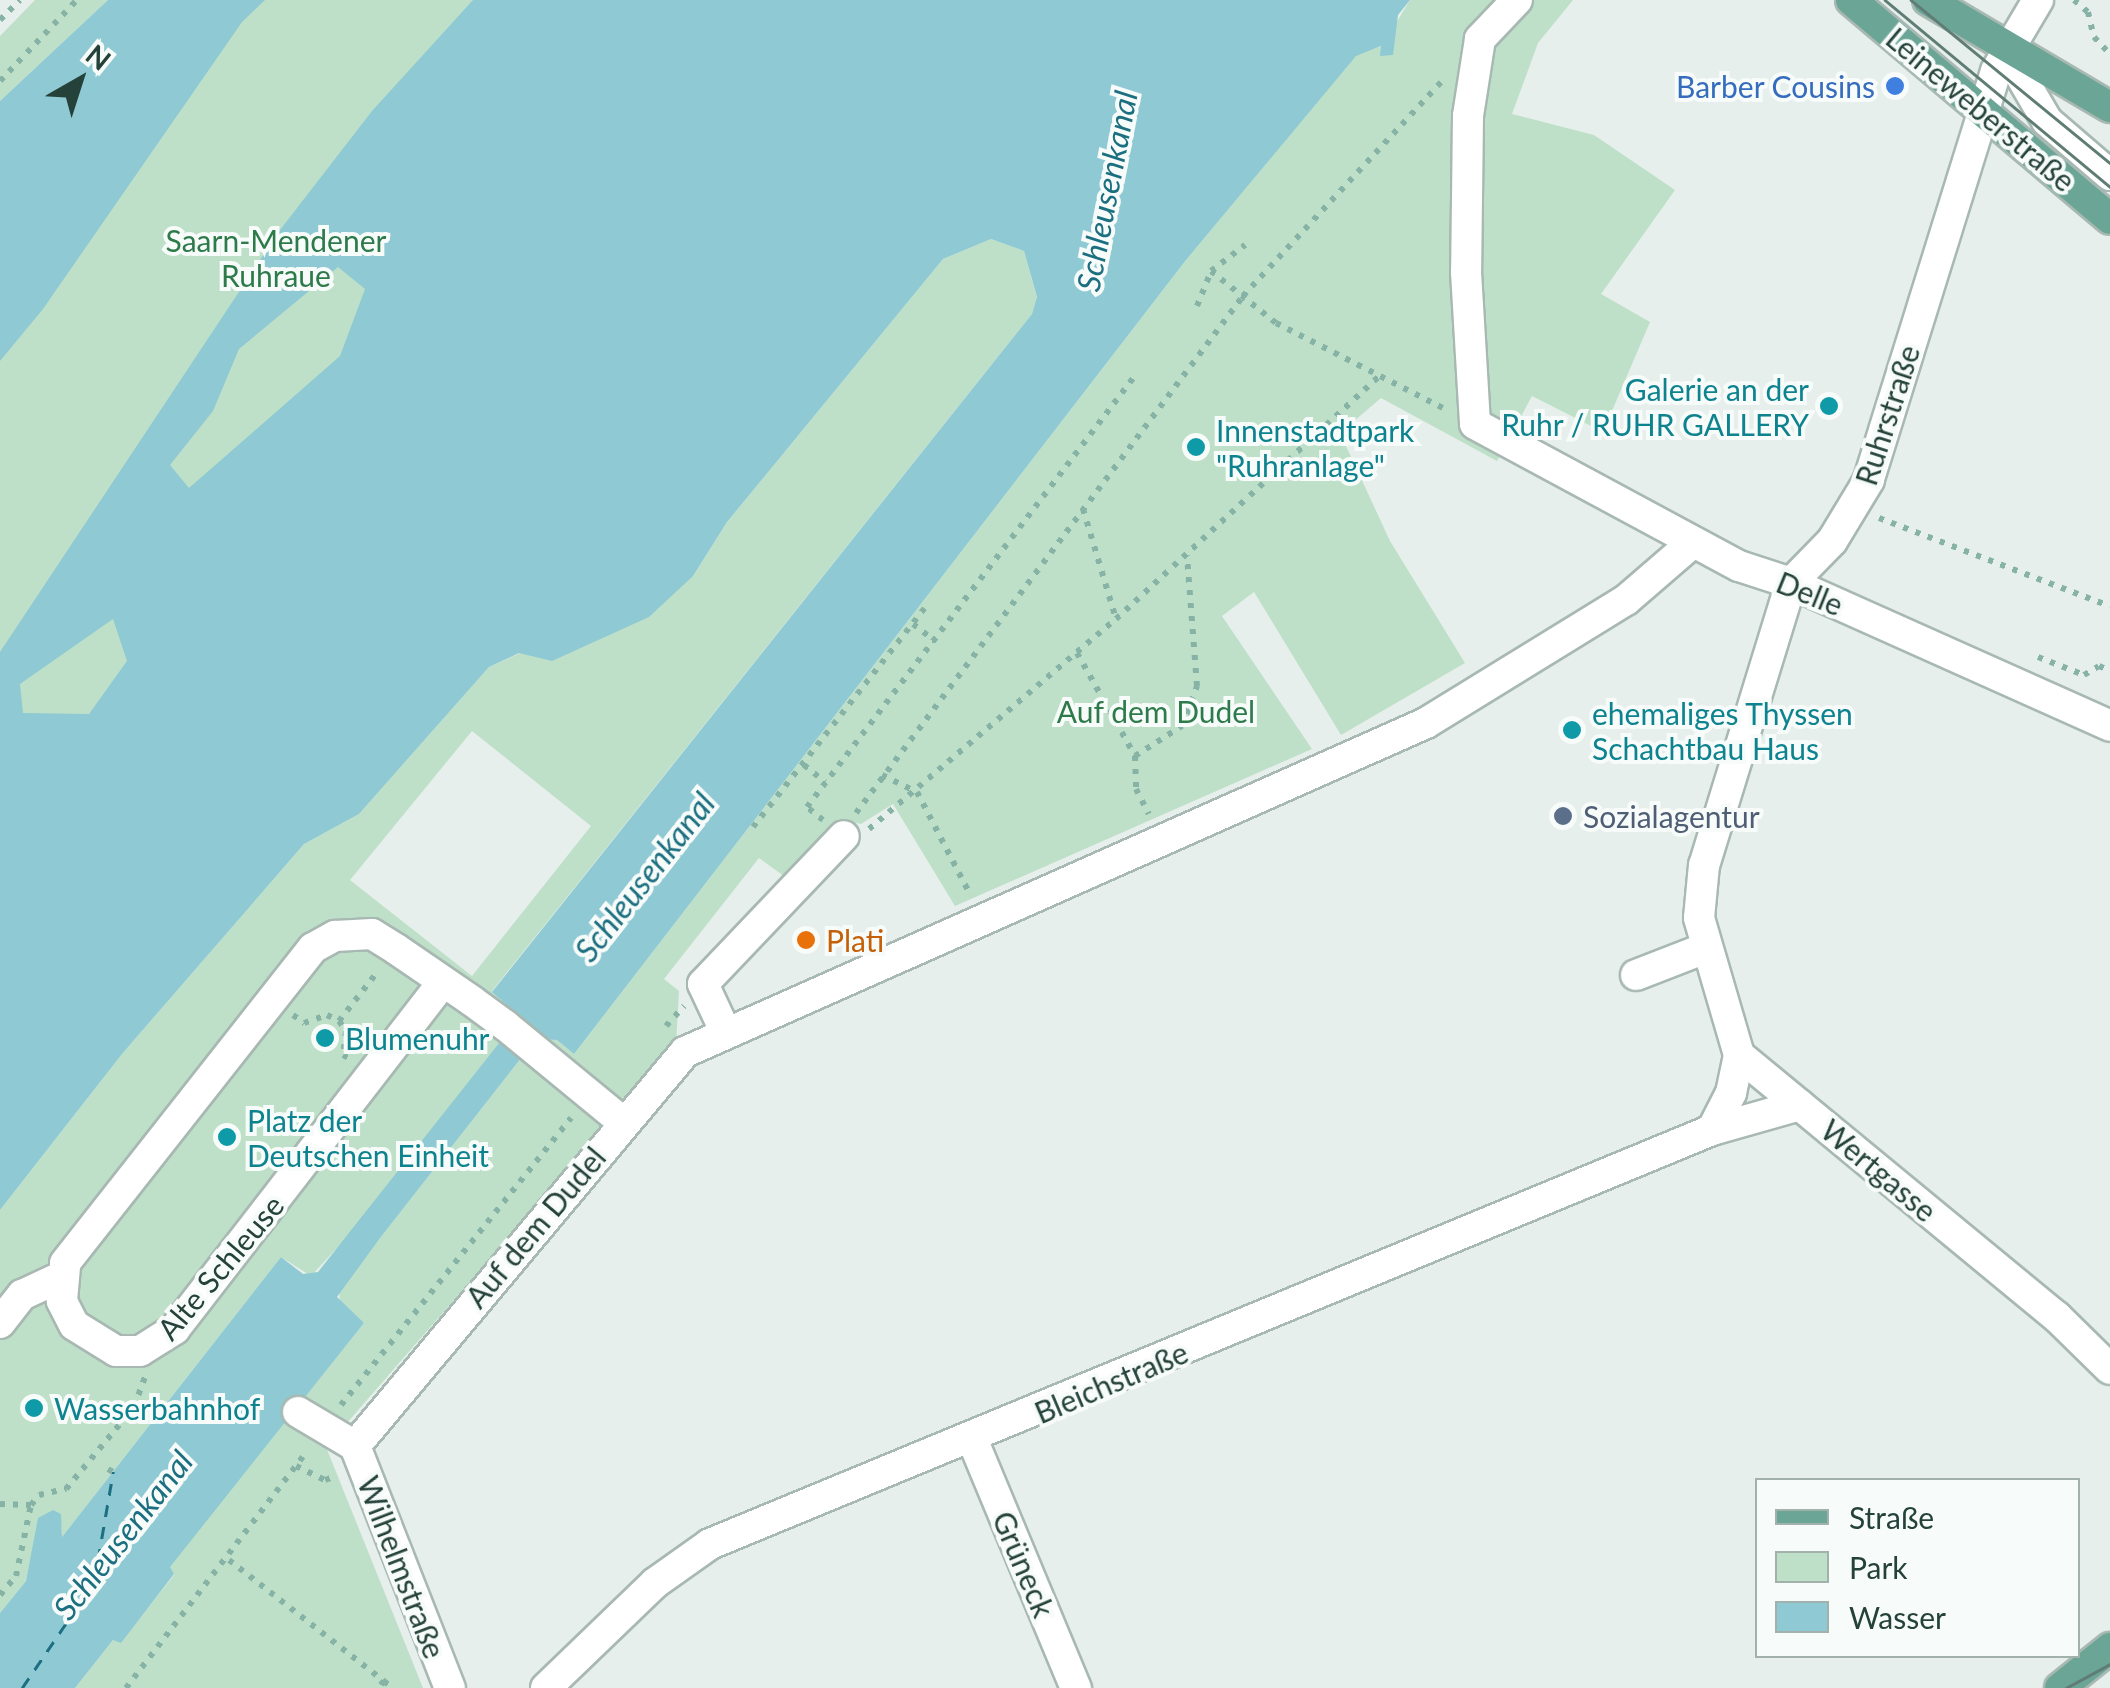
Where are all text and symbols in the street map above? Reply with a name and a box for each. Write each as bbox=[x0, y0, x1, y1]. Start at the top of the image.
street label: Leineweberstraße bbox=[1879, 20, 2083, 198]
north arrow bbox=[30, 30, 130, 130]
text: N bbox=[80, 37, 118, 77]
place label: Barber Cousins bbox=[1675, 68, 1875, 104]
marker: Barber Cousins bbox=[1884, 75, 1906, 97]
water label: Schleusenkanal bbox=[1069, 87, 1145, 295]
park label: Saarn-Mendener Ruhraue bbox=[166, 222, 386, 292]
street label: Ruhrstraße bbox=[1847, 340, 1927, 490]
place label: Galerie an der Ruhr / RUHR GALLERY bbox=[1501, 371, 1809, 442]
marker: Galerie an der Ruhr / RUHR GALLERY bbox=[1818, 395, 1840, 417]
place label: Innenstadtpark "Ruhranlage" bbox=[1216, 412, 1414, 482]
marker: Innenstadtpark "Ruhranlage" bbox=[1185, 436, 1207, 458]
street label: Delle bbox=[1772, 563, 1848, 623]
park label: Auf dem Dudel bbox=[1057, 693, 1255, 729]
place label: ehemaliges Thyssen Schachtbau Haus bbox=[1592, 695, 1854, 766]
marker: ehemaliges Thyssen Schachtbau Haus bbox=[1561, 719, 1583, 741]
water label: Schleusenkanal bbox=[567, 785, 723, 969]
place label: Sozialagentur bbox=[1583, 798, 1760, 834]
marker: Sozialagentur bbox=[1552, 805, 1574, 827]
place label: Plati bbox=[826, 922, 884, 958]
marker: Plati bbox=[795, 929, 817, 951]
place label: Blumenuhr bbox=[345, 1020, 490, 1056]
marker: Blumenuhr bbox=[314, 1027, 336, 1049]
place label: Platz der Deutschen Einheit bbox=[247, 1102, 489, 1172]
street label: Wertgasse bbox=[1814, 1111, 1944, 1229]
marker: Platz der Deutschen Einheit bbox=[216, 1126, 238, 1148]
street label: Auf dem Dudel bbox=[457, 1139, 613, 1315]
street label: Alte Schleuse bbox=[149, 1188, 291, 1346]
street label: Bleichstraße bbox=[1029, 1334, 1193, 1430]
place label: Wasserbahnhof bbox=[54, 1390, 260, 1426]
marker: Wasserbahnhof bbox=[23, 1397, 45, 1419]
water label: Schleusenkanal bbox=[45, 1443, 201, 1627]
street label: Wilhelmstraße bbox=[351, 1471, 453, 1663]
legend bbox=[1755, 1478, 2080, 1658]
text: Straße bbox=[1849, 1499, 1934, 1535]
street label: Grüneck bbox=[986, 1506, 1062, 1622]
text: Park bbox=[1849, 1549, 1908, 1585]
text: Wasser bbox=[1849, 1599, 1946, 1635]

